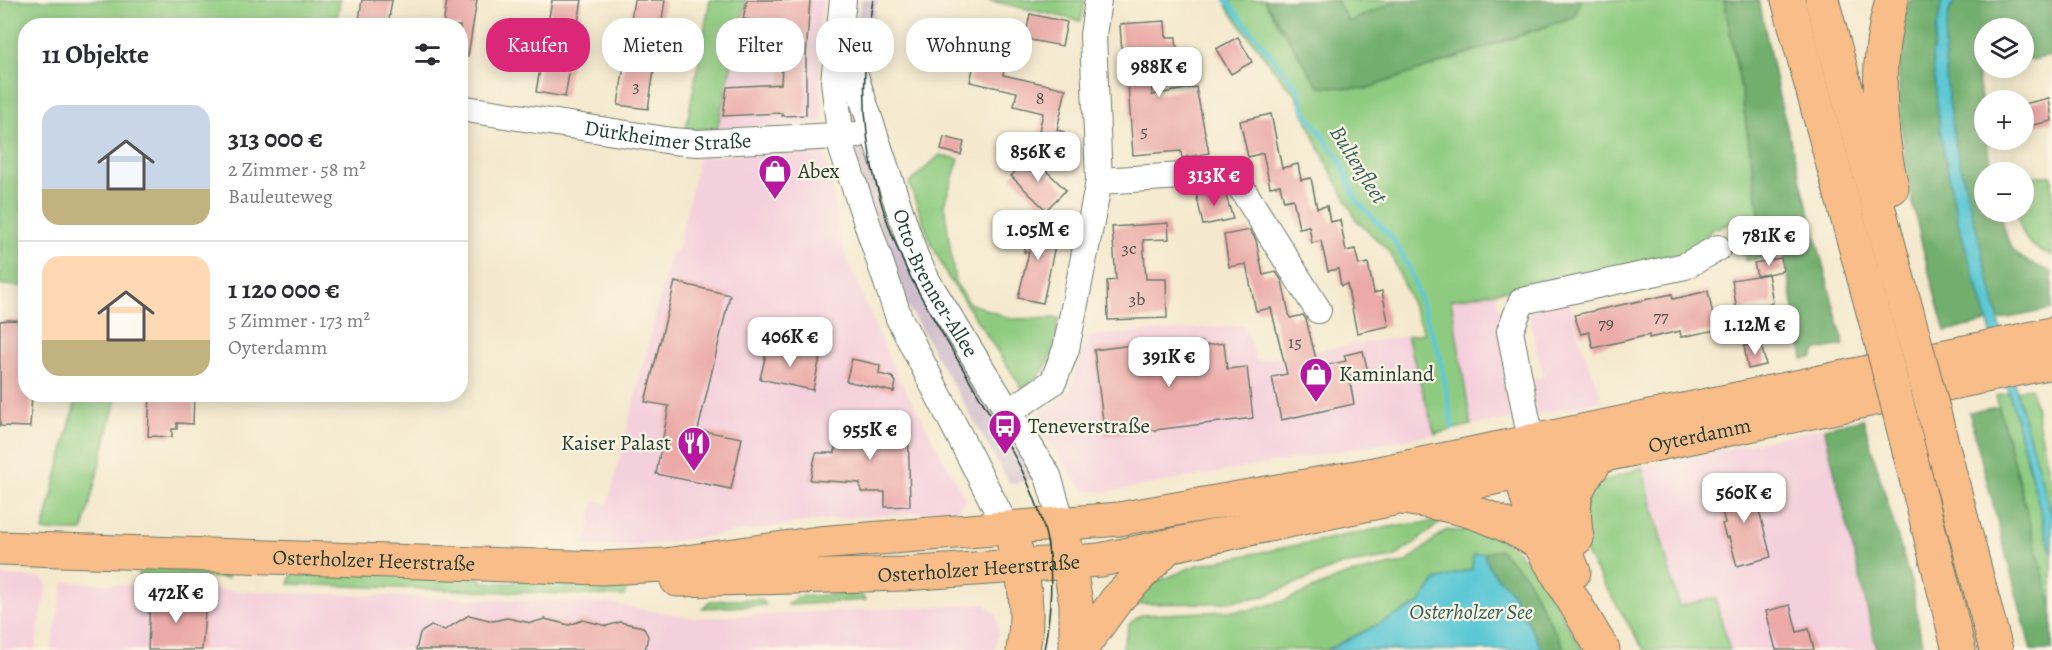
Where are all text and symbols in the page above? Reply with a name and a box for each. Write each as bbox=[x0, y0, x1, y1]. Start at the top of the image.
chip: Kaufen bbox=[486, 18, 590, 72]
chip: Mieten bbox=[602, 18, 704, 72]
chip: Filter bbox=[716, 18, 804, 72]
chip: Neu bbox=[816, 18, 894, 72]
chip: Wohnung bbox=[906, 18, 1032, 72]
map controls bbox=[1974, 18, 2034, 222]
button: layers bbox=[1974, 18, 2034, 78]
text: 11 Objekte bbox=[42, 37, 149, 72]
icon: filters bbox=[411, 38, 444, 71]
pin: 988K € bbox=[1110, 47, 1208, 98]
text: 988K € bbox=[1131, 53, 1187, 80]
house number: 3 bbox=[632, 74, 640, 98]
house number: 8 bbox=[1036, 86, 1044, 110]
button: + bbox=[1974, 90, 2034, 150]
street label: Dürkheimer Straße bbox=[582, 114, 752, 157]
house number: 5 bbox=[1140, 119, 1148, 143]
water label: Bultenfleet bbox=[1322, 120, 1394, 210]
text: 313 000 € bbox=[228, 121, 323, 156]
icon: home bbox=[90, 129, 162, 201]
pin: 856K € bbox=[989, 132, 1087, 183]
text: 856K € bbox=[1010, 138, 1066, 165]
shop icon: Abex bbox=[757, 153, 793, 200]
text: 2 Zimmer · 58 m² bbox=[228, 156, 366, 183]
pin: 313K € bbox=[1165, 156, 1263, 207]
place label: Abex bbox=[797, 157, 839, 185]
text: 313K € bbox=[1188, 162, 1240, 189]
button: − bbox=[1974, 162, 2034, 222]
text: Bauleuteweg bbox=[228, 183, 333, 210]
street label: Otto-Brenner-Allee bbox=[886, 205, 985, 362]
pin: 1.05M € bbox=[983, 210, 1093, 261]
text: 1.05M € bbox=[1006, 216, 1070, 243]
pin: 781K € bbox=[1720, 216, 1818, 267]
text: 781K € bbox=[1742, 222, 1796, 249]
house number: 3c bbox=[1121, 236, 1137, 260]
text: 1 120 000 € bbox=[228, 272, 340, 307]
icon: home bbox=[90, 280, 162, 352]
house number: 3b bbox=[1129, 287, 1145, 311]
house number: 77 bbox=[1653, 304, 1669, 328]
pin: 1.12M € bbox=[1700, 305, 1810, 356]
text: 5 Zimmer · 173 m² bbox=[228, 307, 370, 334]
house number: 79 bbox=[1598, 311, 1614, 335]
text: 1.12M € bbox=[1724, 311, 1786, 338]
pin: 406K € bbox=[741, 317, 839, 368]
text: 406K € bbox=[762, 323, 818, 350]
house number: 15 bbox=[1288, 330, 1302, 354]
text: Oyterdamm bbox=[228, 334, 327, 361]
pin: 391K € bbox=[1120, 337, 1218, 388]
text: 391K € bbox=[1142, 343, 1196, 370]
shop icon: Kaminland bbox=[1298, 356, 1334, 403]
place label: Kaminland bbox=[1339, 360, 1435, 388]
bus stop icon: Teneverstraße bbox=[987, 408, 1023, 455]
pin: 955K € bbox=[821, 410, 919, 461]
street label: Oyterdamm bbox=[1646, 411, 1754, 460]
place label: Teneverstraße bbox=[1028, 412, 1150, 440]
text: 955K € bbox=[843, 416, 897, 443]
restaurant icon: Kaiser Palast bbox=[676, 425, 712, 472]
place label: Kaiser Palast bbox=[561, 429, 671, 457]
pin: 560K € bbox=[1695, 473, 1793, 524]
text: 560K € bbox=[1716, 479, 1772, 506]
street label: Osterholzer Heerstraße bbox=[272, 543, 476, 578]
street label: Osterholzer Heerstraße bbox=[877, 547, 1081, 589]
pin: 472K € bbox=[127, 573, 225, 624]
text: 472K € bbox=[148, 579, 204, 606]
water label: Osterholzer See bbox=[1409, 597, 1533, 627]

